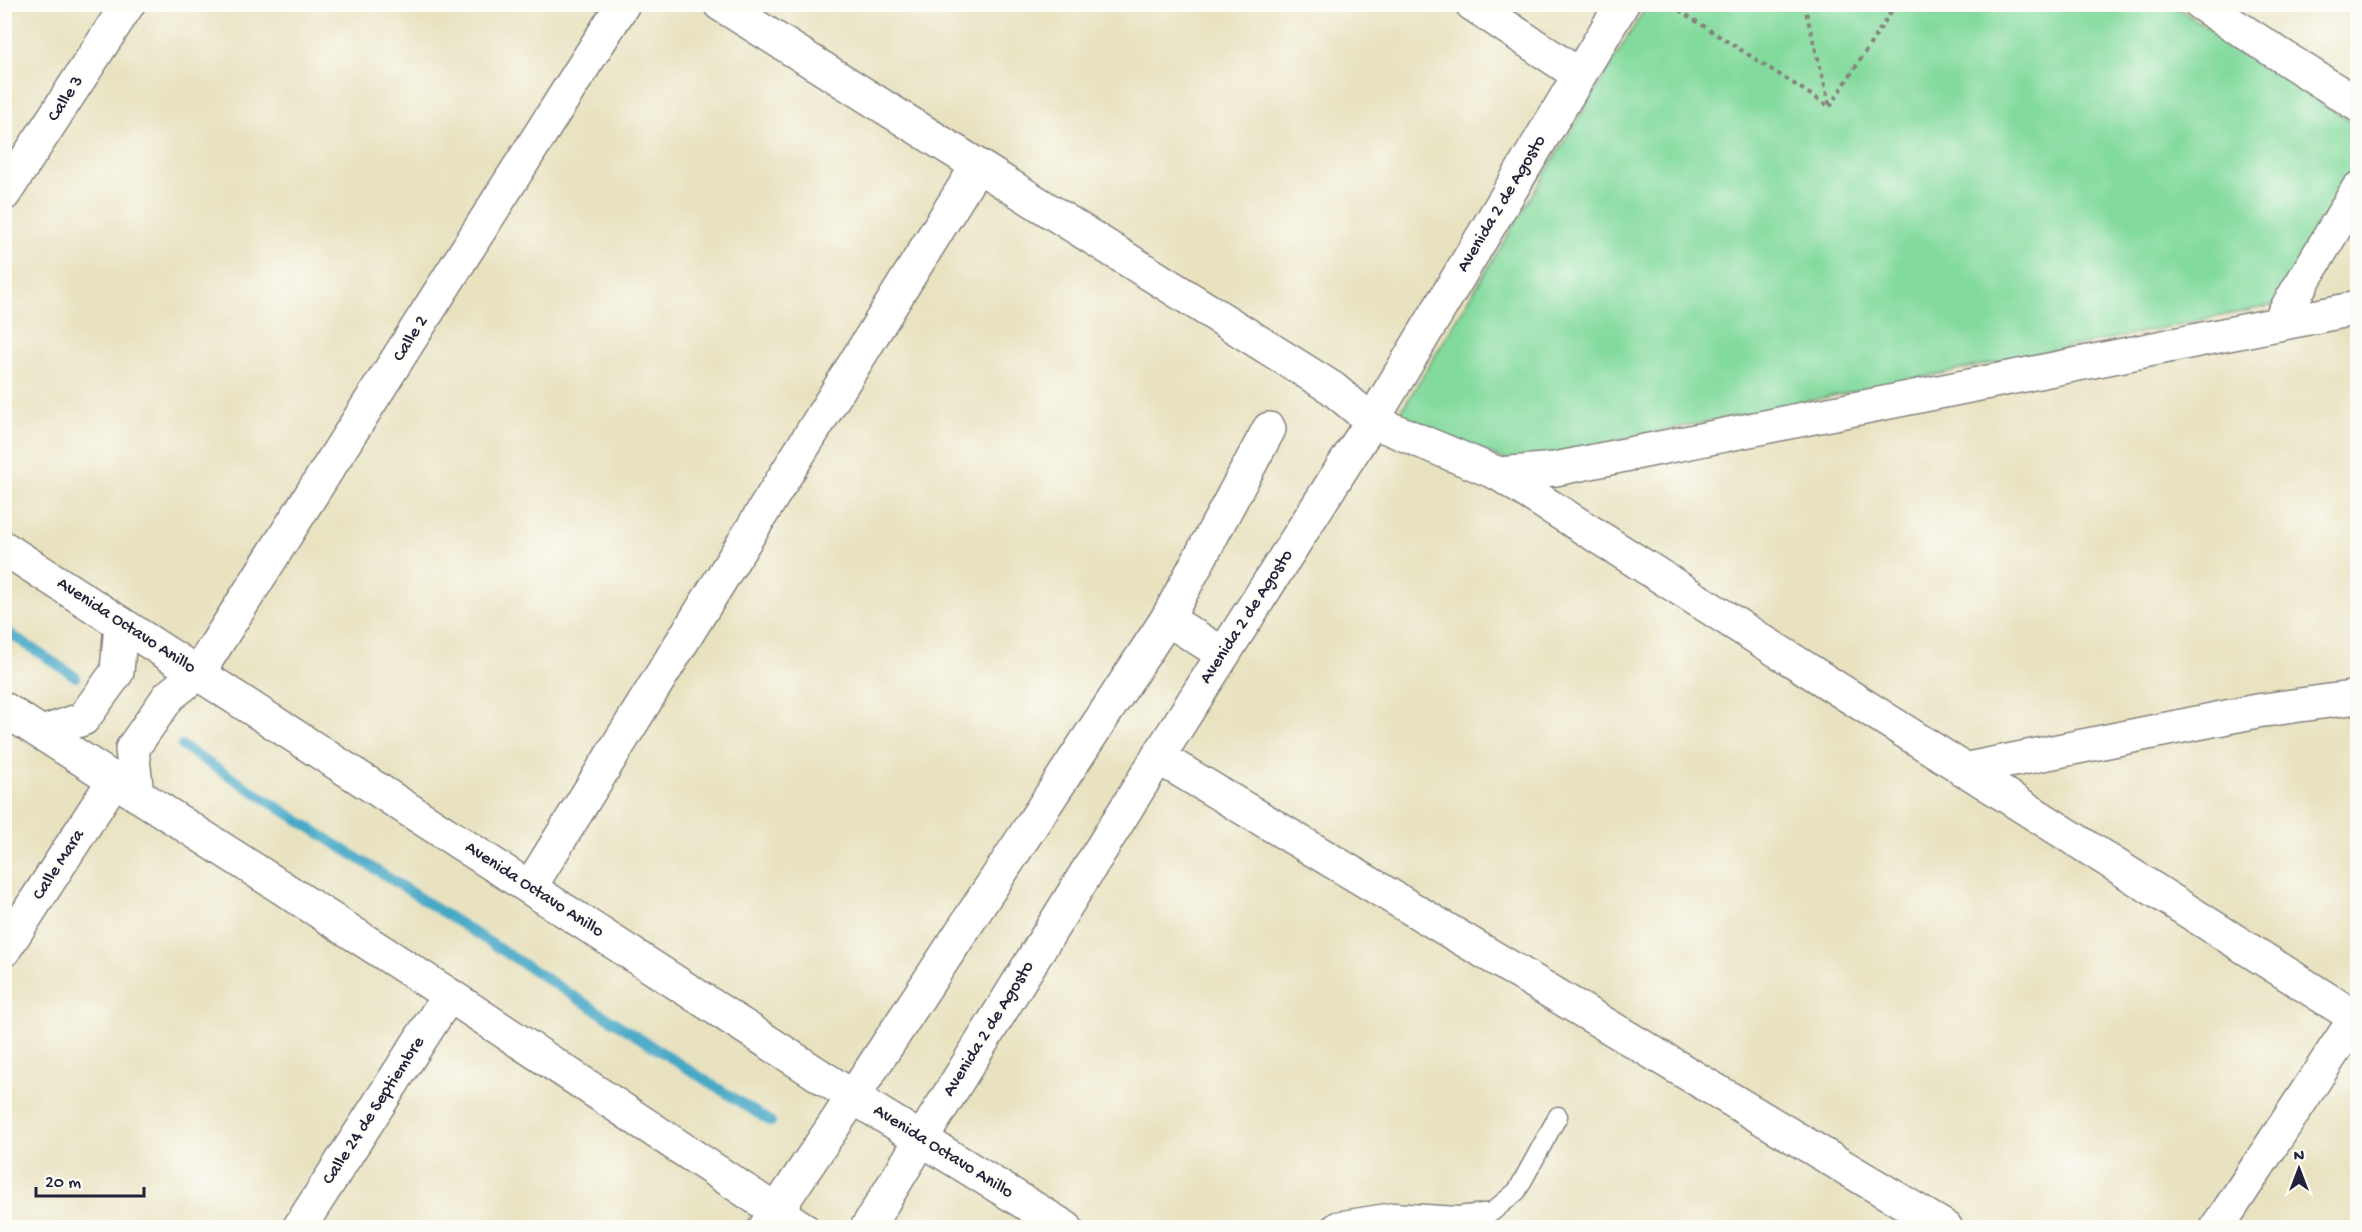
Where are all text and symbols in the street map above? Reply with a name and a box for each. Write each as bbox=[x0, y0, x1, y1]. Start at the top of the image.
street label: Calle 3 bbox=[43, 72, 89, 126]
street label: Avenida 2 de Agosto bbox=[1453, 132, 1551, 276]
street label: Calle 2 bbox=[389, 312, 433, 366]
street label: Avenida 2 de Agosto bbox=[1196, 546, 1298, 688]
street label: Avenida Octavo Anillo bbox=[53, 573, 199, 679]
street label: Calle Mara bbox=[28, 825, 90, 904]
street label: Avenida Octavo Anillo bbox=[461, 837, 607, 943]
street label: Avenida 2 de Agosto bbox=[939, 957, 1039, 1101]
street label: Calle 24 de Septiembre bbox=[318, 1033, 430, 1189]
street label: Avenida Octavo Anillo bbox=[869, 1100, 1017, 1204]
north arrow bbox=[2269, 1139, 2329, 1199]
text: N bbox=[2294, 1148, 2305, 1167]
scale bar bbox=[36, 1160, 144, 1198]
text: 20 m bbox=[45, 1173, 81, 1194]

